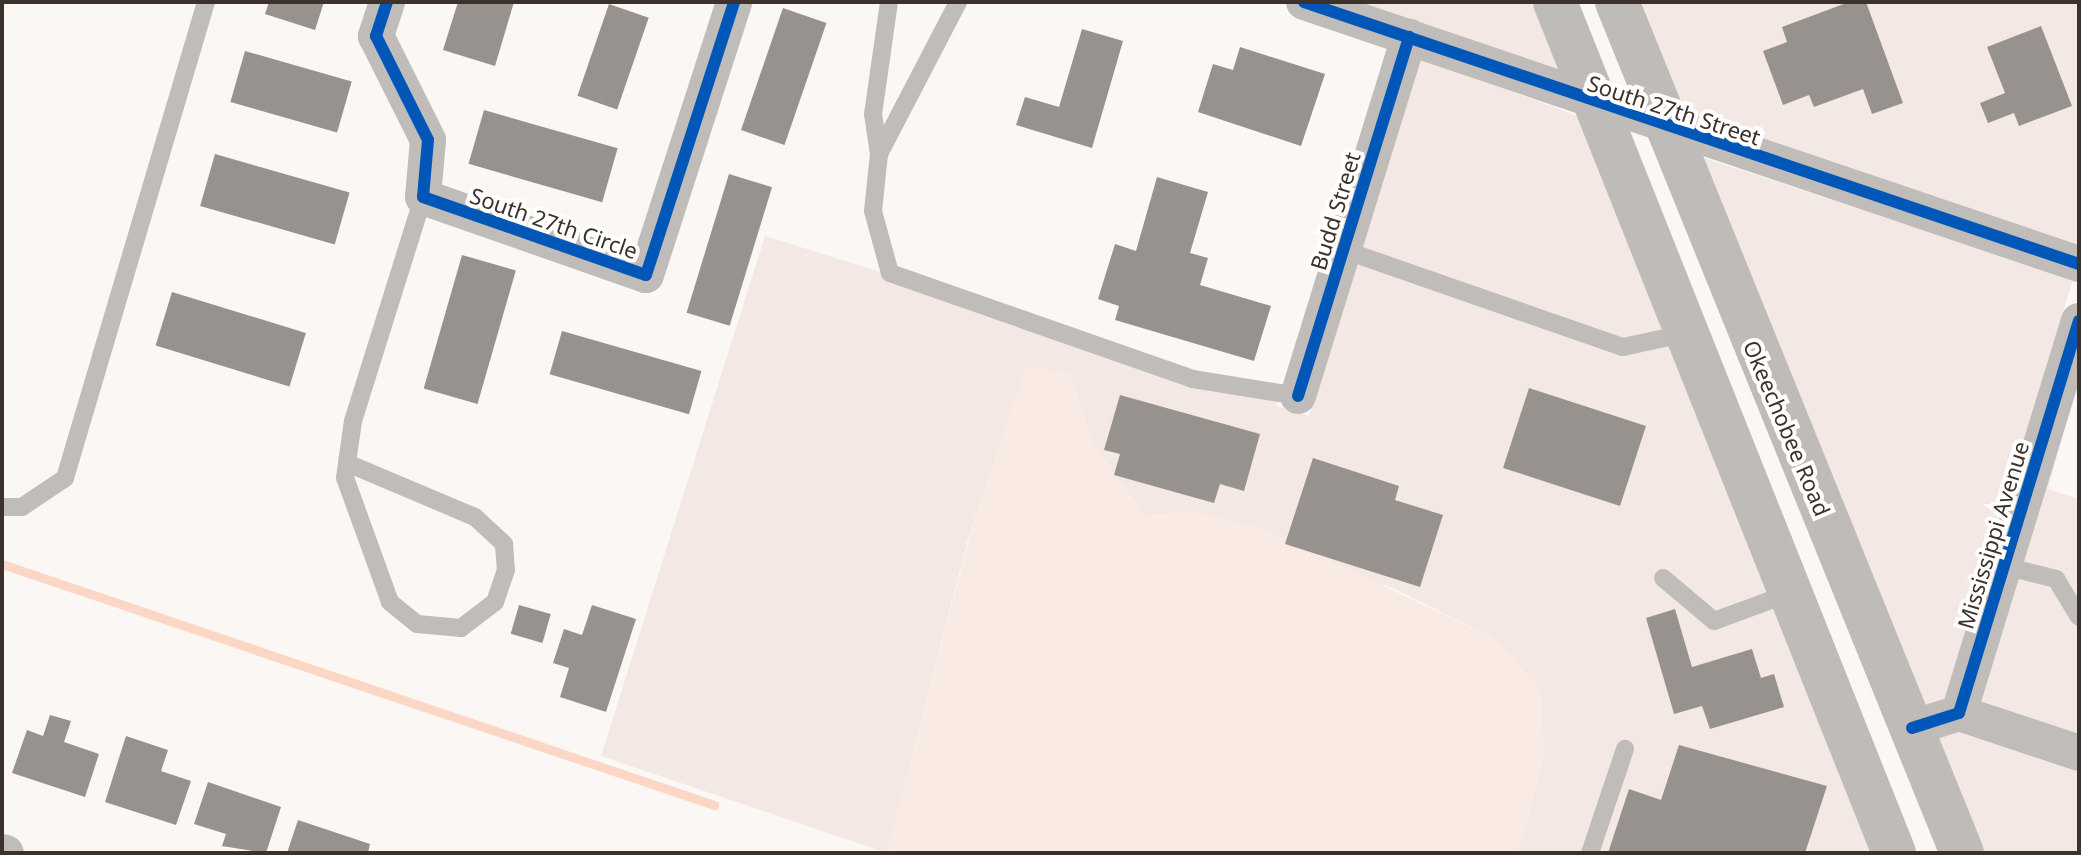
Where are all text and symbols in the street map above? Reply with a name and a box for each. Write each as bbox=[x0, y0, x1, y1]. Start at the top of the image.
street label: South 27th Street bbox=[1584, 70, 1764, 150]
street label: Budd Street bbox=[1305, 149, 1365, 273]
street label: South 27th Circle bbox=[467, 182, 641, 264]
street label: Okeechobee Road bbox=[1738, 336, 1836, 520]
street label: Mississippi Avenue bbox=[1952, 438, 2034, 632]

